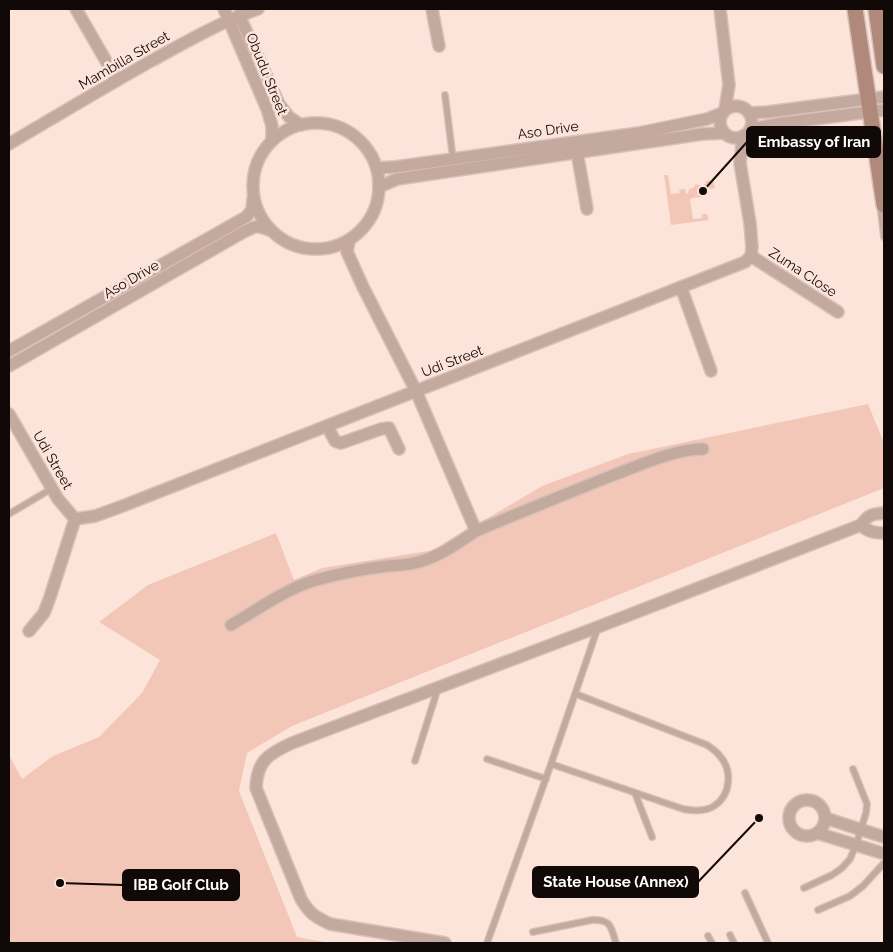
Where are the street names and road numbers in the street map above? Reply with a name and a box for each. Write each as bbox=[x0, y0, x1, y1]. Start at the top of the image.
street label: Mambilla Street bbox=[76, 27, 172, 92]
street label: Obudu Street bbox=[243, 31, 291, 118]
street label: Aso Drive bbox=[516, 118, 580, 142]
street label: Zuma Close bbox=[766, 244, 840, 300]
street label: Aso Drive bbox=[100, 257, 162, 301]
street label: Udi Street bbox=[419, 342, 485, 380]
street label: Udi Street bbox=[30, 428, 76, 492]

